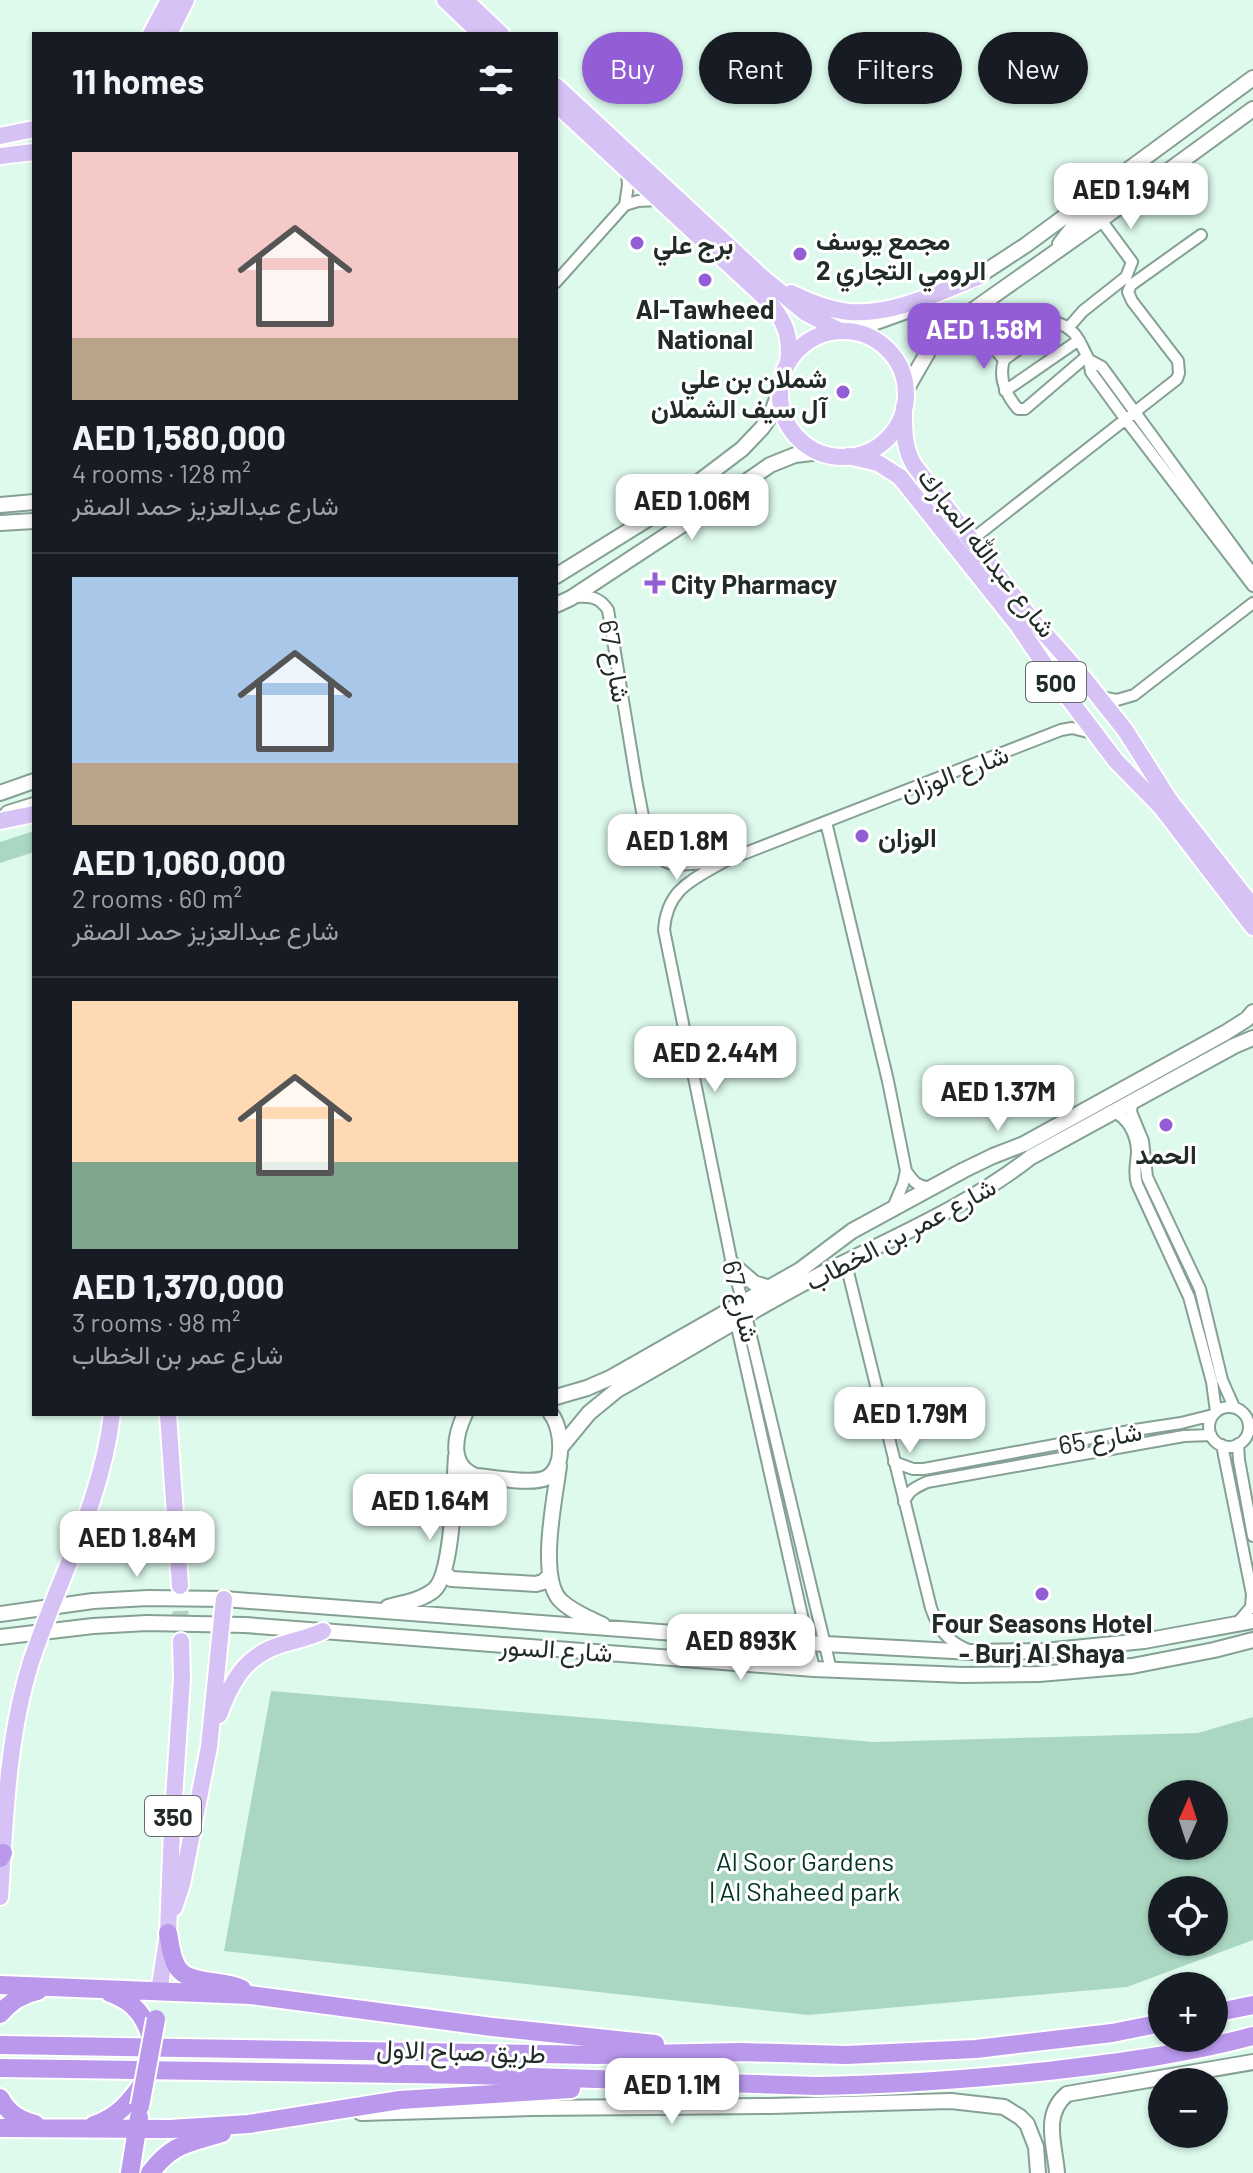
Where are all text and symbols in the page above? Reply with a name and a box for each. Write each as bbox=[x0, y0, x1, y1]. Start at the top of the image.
chip: Buy bbox=[582, 32, 683, 104]
chip: Rent bbox=[699, 32, 812, 104]
chip: Filters bbox=[828, 32, 962, 104]
chip: New bbox=[978, 32, 1088, 104]
icon: filters bbox=[474, 58, 518, 102]
text: 11 homes bbox=[72, 60, 204, 101]
pin: AED 1.94M bbox=[1039, 163, 1223, 231]
text: AED 1.94M bbox=[1072, 173, 1190, 204]
icon: home bbox=[223, 204, 367, 348]
place label: مجمع يوسف الرومي التجاري 2 bbox=[816, 224, 986, 293]
place label: برج علي bbox=[653, 228, 734, 267]
marker: برج علي bbox=[628, 234, 646, 252]
marker: مجمع يوسف الرومي التجاري 2 bbox=[791, 245, 809, 263]
marker: Al-Tawheed National bbox=[696, 271, 714, 289]
place label: Al-Tawheed National bbox=[635, 293, 775, 354]
pin: AED 1.58M bbox=[892, 303, 1076, 371]
text: AED 1.58M bbox=[926, 313, 1042, 344]
place label: شملان بن علي آل سيف الشملان bbox=[651, 362, 829, 424]
marker: شملان بن علي آل سيف الشملان bbox=[834, 383, 852, 401]
text: AED 1,580,000 bbox=[72, 416, 286, 457]
text: 4 rooms · 128 m² bbox=[72, 457, 251, 488]
street label: شارع عبدالله المبارك bbox=[909, 461, 1064, 645]
pin: AED 1.06M bbox=[600, 474, 784, 542]
text: AED 1.06M bbox=[634, 484, 750, 515]
text: شارع عبدالعزيز حمد الصقر bbox=[72, 489, 339, 520]
place label: City Pharmacy bbox=[671, 568, 837, 599]
marker: City Pharmacy bbox=[646, 574, 664, 592]
street label: شارع 67 bbox=[590, 617, 638, 705]
icon: home bbox=[223, 629, 367, 773]
road number: 500 bbox=[1026, 662, 1086, 702]
street label: شارع الوزان bbox=[896, 737, 1014, 811]
pin: AED 1.8M bbox=[594, 814, 760, 882]
place label: الوزان bbox=[878, 821, 937, 854]
text: AED 1.8M bbox=[626, 824, 728, 855]
marker: الوزان bbox=[853, 827, 871, 845]
text: AED 1,060,000 bbox=[72, 841, 286, 882]
text: 2 rooms · 60 m² bbox=[72, 882, 242, 913]
text: شارع عبدالعزيز حمد الصقر bbox=[72, 914, 339, 945]
pin: AED 2.44M bbox=[623, 1026, 807, 1094]
text: AED 2.44M bbox=[652, 1036, 778, 1067]
icon: home bbox=[223, 1053, 367, 1197]
pin: AED 1.37M bbox=[906, 1065, 1090, 1133]
text: AED 1.37M bbox=[940, 1075, 1056, 1106]
marker: الحمد bbox=[1157, 1116, 1175, 1134]
place label: الحمد bbox=[1135, 1138, 1197, 1169]
street label: شارع عمر بن الخطاب bbox=[800, 1170, 1002, 1300]
street label: شارع 67 bbox=[713, 1257, 767, 1346]
text: AED 1,370,000 bbox=[72, 1265, 284, 1306]
text: 3 rooms · 98 m² bbox=[72, 1306, 240, 1337]
text: شارع عمر بن الخطاب bbox=[72, 1338, 283, 1369]
pin: AED 1.79M bbox=[818, 1387, 1002, 1455]
text: AED 1.79M bbox=[852, 1397, 968, 1428]
street label: شارع 65 bbox=[1056, 1414, 1145, 1464]
pin: AED 1.64M bbox=[338, 1474, 522, 1542]
text: AED 1.64M bbox=[371, 1484, 489, 1515]
pin: AED 1.84M bbox=[45, 1511, 229, 1579]
text: AED 1.84M bbox=[78, 1521, 196, 1552]
marker: Four Seasons Hotel - Burj Al Shaya bbox=[1033, 1585, 1051, 1603]
place label: Four Seasons Hotel - Burj Al Shaya bbox=[932, 1607, 1152, 1668]
pin: AED 893K bbox=[658, 1614, 824, 1682]
text: AED 893K bbox=[685, 1624, 797, 1655]
street label: شارع السور bbox=[497, 1629, 614, 1671]
north arrow bbox=[1148, 1780, 1228, 1860]
map controls bbox=[1148, 1780, 1228, 2148]
road number: 350 bbox=[145, 1796, 201, 1836]
park label: Al Soor Gardens | Al Shaheed park bbox=[710, 1845, 900, 1906]
button: locate bbox=[1148, 1876, 1228, 1956]
button: + bbox=[1148, 1972, 1228, 2052]
street label: طريق صباح الاول bbox=[376, 2032, 546, 2072]
pin: AED 1.1M bbox=[589, 2058, 755, 2126]
text: AED 1.1M bbox=[623, 2068, 721, 2099]
button: − bbox=[1148, 2068, 1228, 2148]

